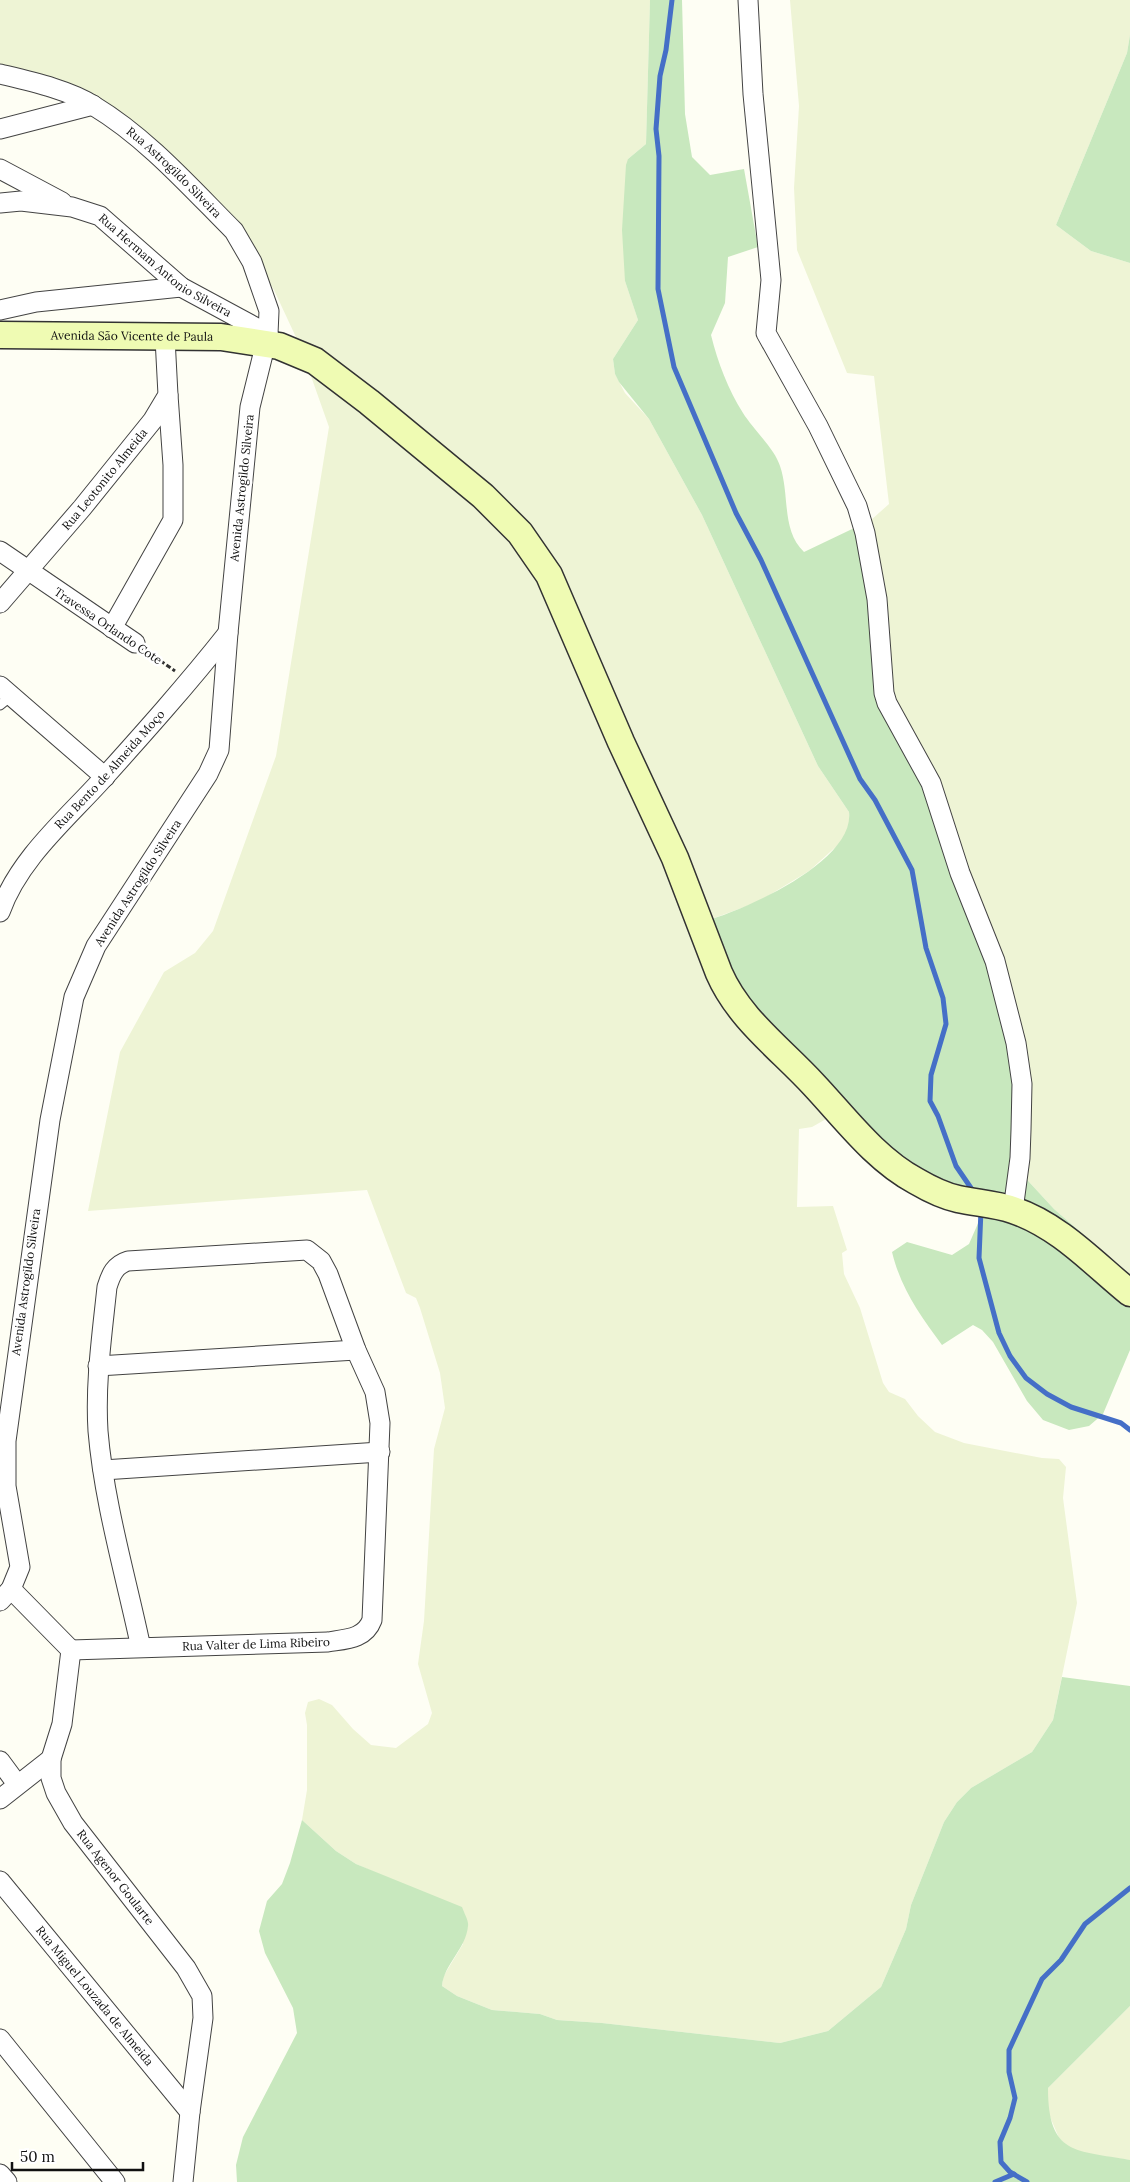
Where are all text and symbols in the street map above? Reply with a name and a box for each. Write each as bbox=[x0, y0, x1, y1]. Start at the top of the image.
street label: Rua Astrogildo Silveira bbox=[124, 123, 225, 221]
street label: Rua Hermam Antonio Silveira bbox=[96, 210, 234, 320]
street label: Avenida São Vicente de Paula bbox=[50, 327, 213, 344]
street label: Avenida Astrogildo Silveira bbox=[226, 413, 257, 563]
street label: Rua Leotonito Almeida bbox=[58, 425, 150, 533]
street label: Travessa Orlando Cote bbox=[51, 584, 166, 668]
street label: Rua Bento de Almeida Moço bbox=[51, 707, 168, 832]
street label: Avenida Astrogildo Silveira bbox=[90, 816, 184, 950]
street label: Avenida Astrogildo Silveira bbox=[8, 1207, 43, 1357]
street label: Rua Valter de Lima Ribeiro bbox=[182, 1634, 330, 1654]
street label: Rua Agenor Goularte bbox=[74, 1826, 158, 1928]
street label: Rua Miguel Louzada de Almeida bbox=[33, 1923, 157, 2069]
scale bar bbox=[12, 2140, 144, 2172]
text: 50 m bbox=[20, 2147, 55, 2166]

